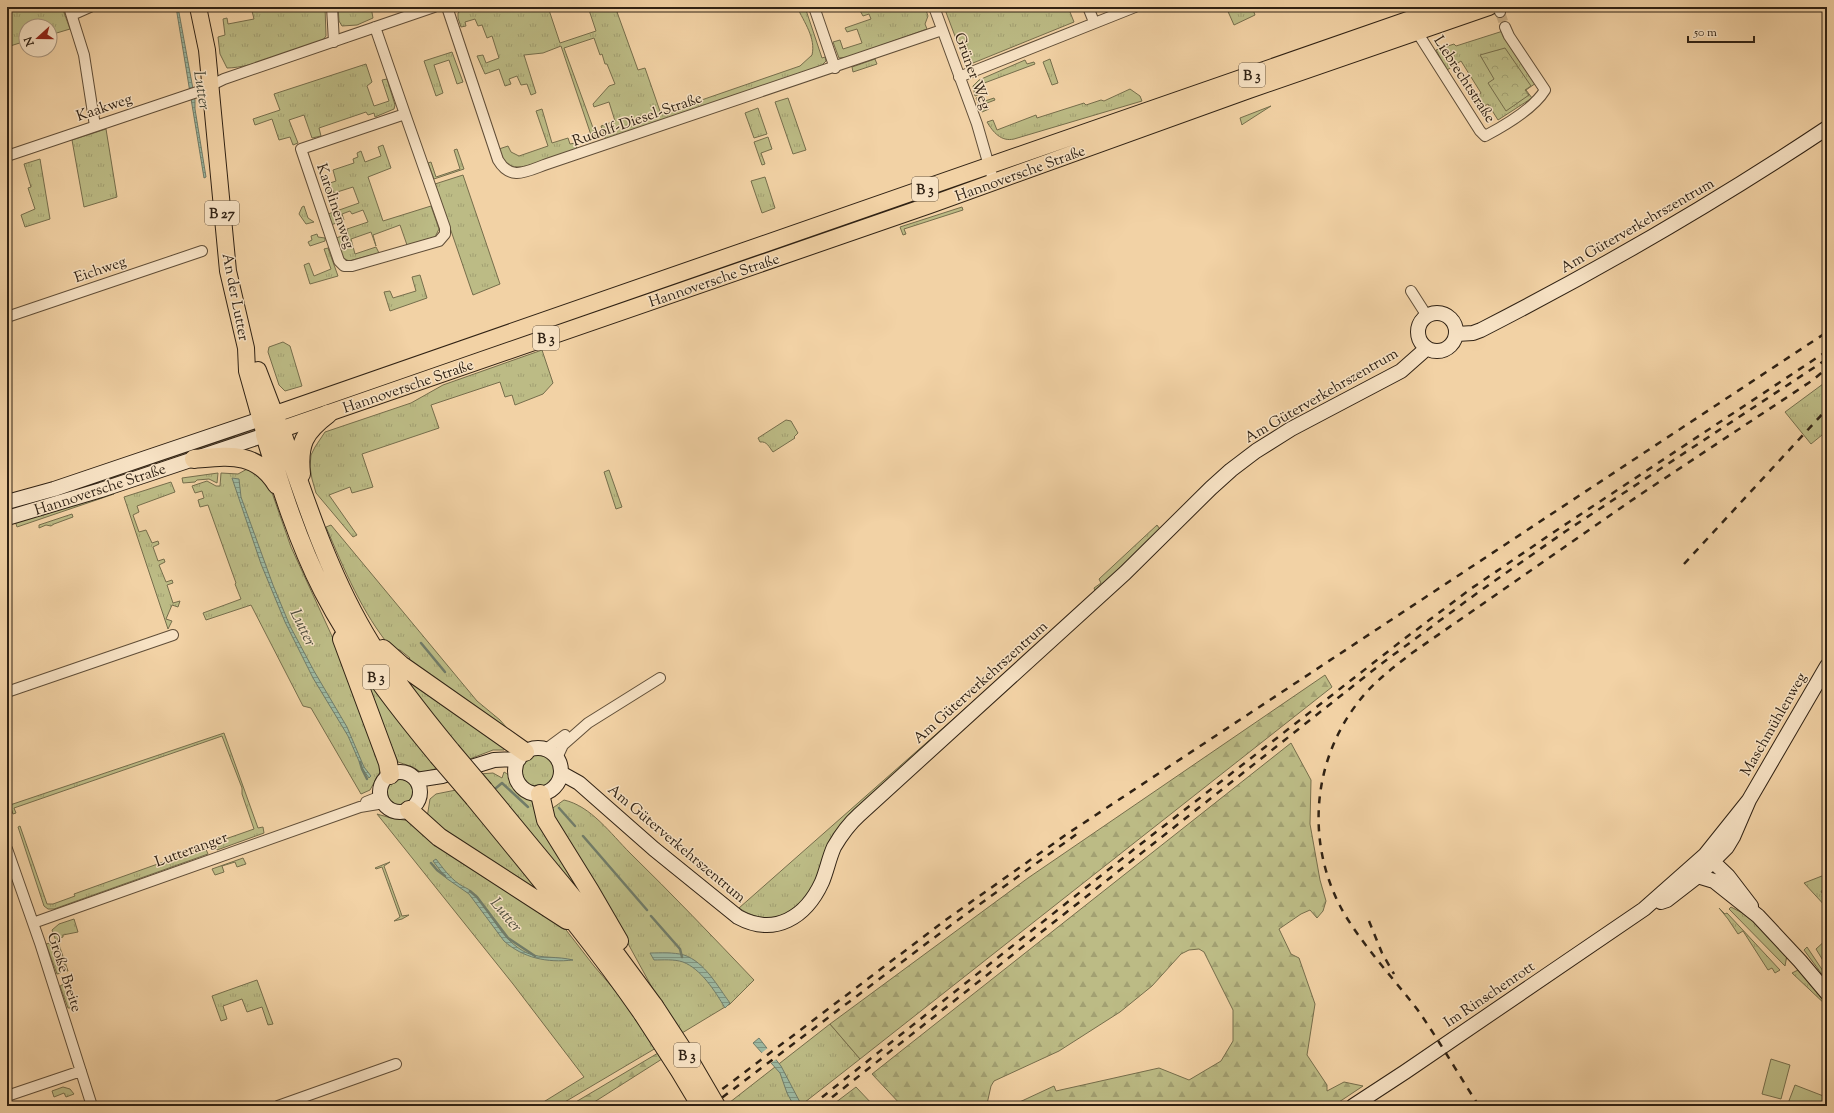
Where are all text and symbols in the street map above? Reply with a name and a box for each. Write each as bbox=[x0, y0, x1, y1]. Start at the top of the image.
north arrow bbox=[18, 18, 58, 58]
scale bar bbox=[1688, 18, 1754, 44]
text: 50 m bbox=[1693, 24, 1717, 42]
street label: Grüner Weg bbox=[948, 30, 995, 113]
street label: Liebrechtstraße bbox=[1428, 32, 1500, 127]
text: N bbox=[20, 34, 39, 49]
road number: B 3 bbox=[1239, 63, 1265, 87]
water label: Lutter bbox=[186, 69, 215, 112]
street label: Rudolf-Diesel-Straße bbox=[570, 88, 705, 153]
street label: Kaakweg bbox=[74, 89, 135, 128]
street label: Hannoversche Straße bbox=[953, 141, 1089, 208]
street label: Karolinenweg bbox=[310, 161, 359, 252]
street label: Am Güterverkehrszentrum bbox=[1557, 173, 1719, 279]
road number: B 3 bbox=[912, 177, 938, 201]
road number: B 27 bbox=[205, 201, 239, 225]
street label: Hannoversche Straße bbox=[646, 249, 783, 314]
street label: Eichweg bbox=[72, 252, 129, 289]
street label: An der Lutter bbox=[216, 252, 253, 343]
road number: B 3 bbox=[533, 326, 559, 350]
street label: Am Güterverkehrszentrum bbox=[1241, 343, 1403, 449]
street label: Hannoversche Straße bbox=[340, 355, 477, 420]
street label: Hannoversche Straße bbox=[32, 459, 169, 522]
water label: Lutter bbox=[283, 605, 321, 651]
street label: Am Güterverkehrszentrum bbox=[909, 617, 1053, 749]
road number: B 3 bbox=[363, 665, 389, 689]
street label: Maschmühlenweg bbox=[1736, 669, 1812, 780]
street label: Am Güterverkehrszentrum bbox=[602, 780, 750, 909]
street label: Lutteranger bbox=[152, 827, 231, 873]
water label: Lutter bbox=[484, 893, 527, 938]
street label: Große Breite bbox=[41, 930, 86, 1015]
street label: Im Rinschenrott bbox=[1440, 957, 1539, 1033]
road number: B 3 bbox=[674, 1043, 700, 1067]

